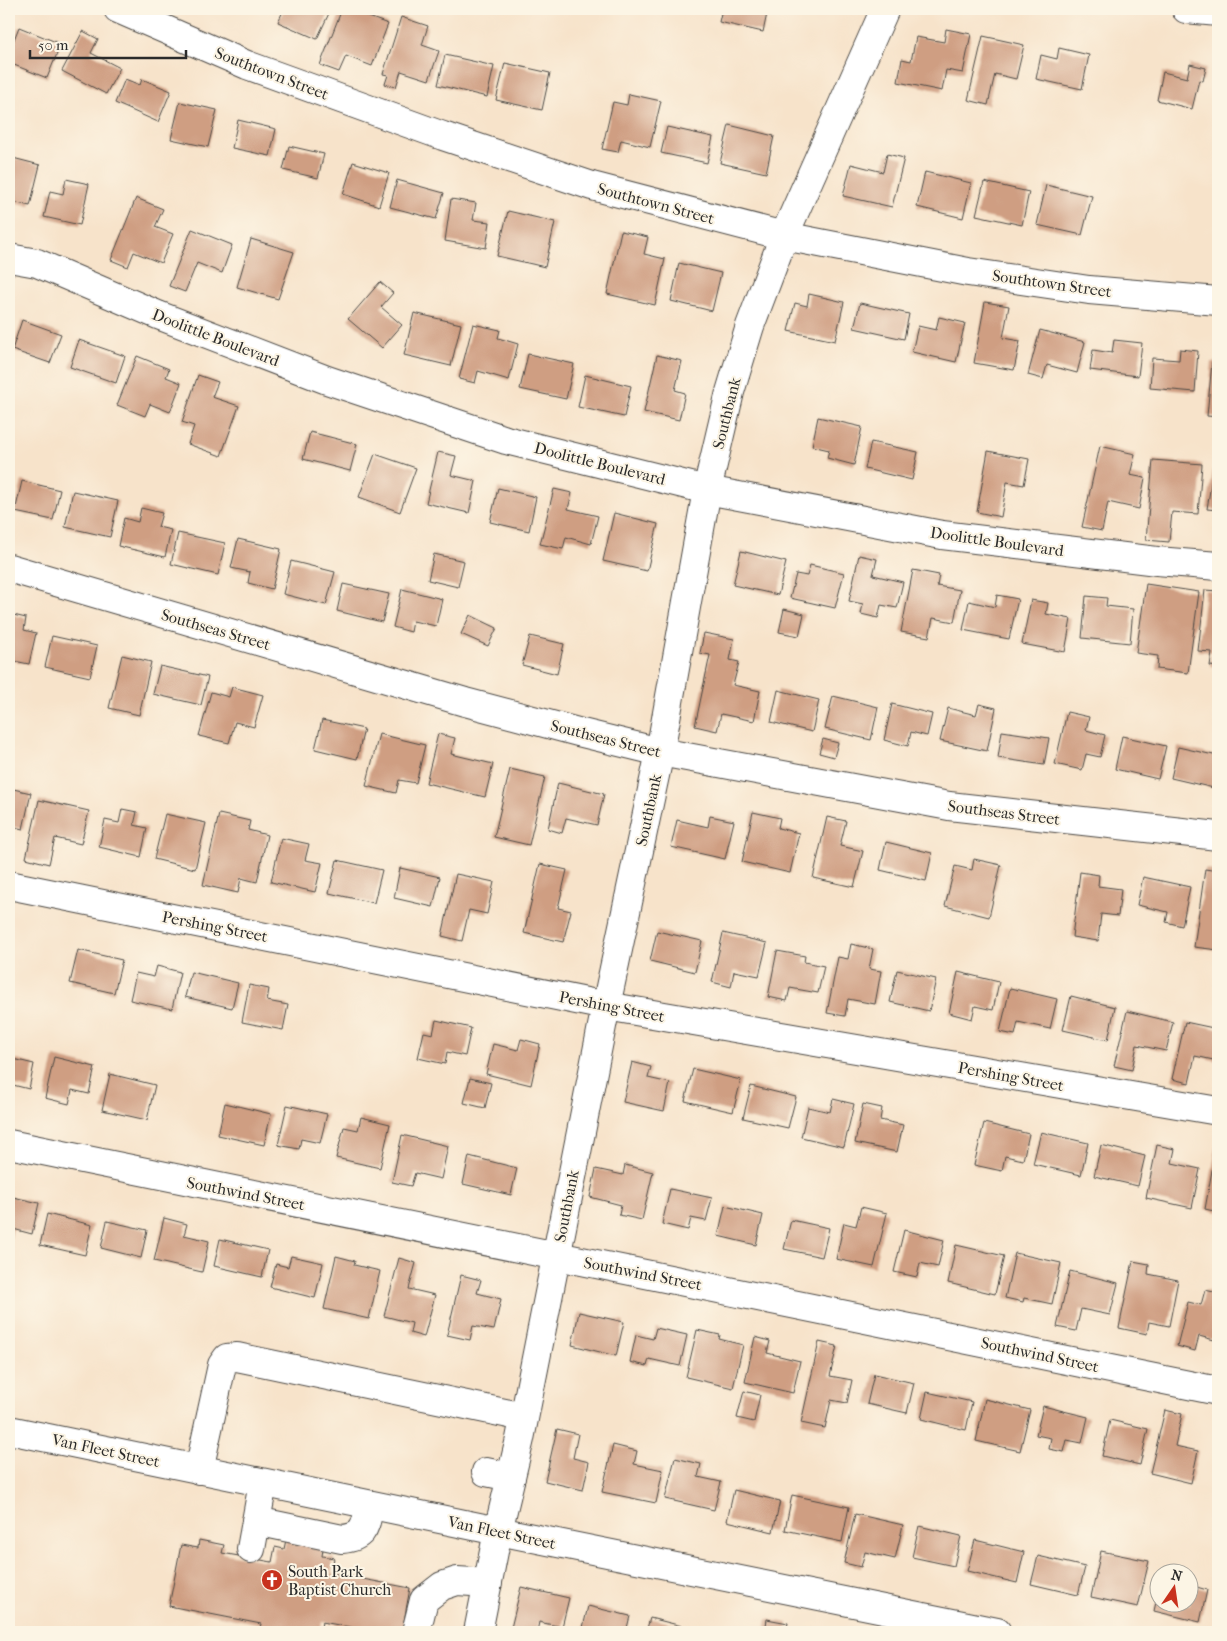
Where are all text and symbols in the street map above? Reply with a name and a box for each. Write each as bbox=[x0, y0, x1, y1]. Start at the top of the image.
scale bar bbox=[30, 28, 186, 60]
text: 50 m bbox=[38, 36, 69, 54]
street label: Southtown Street bbox=[212, 43, 332, 104]
street label: Southtown Street bbox=[595, 179, 717, 228]
street label: Southtown Street bbox=[991, 266, 1113, 301]
street label: Doolittle Boulevard bbox=[150, 304, 282, 371]
street label: Southbank bbox=[708, 375, 745, 451]
street label: Doolittle Boulevard bbox=[532, 438, 668, 489]
street label: Doolittle Boulevard bbox=[929, 523, 1065, 560]
street label: Southseas Street bbox=[159, 605, 273, 654]
street label: Southseas Street bbox=[549, 716, 663, 761]
street label: Southbank bbox=[632, 772, 666, 848]
street label: Southseas Street bbox=[947, 796, 1061, 829]
street label: Pershing Street bbox=[161, 907, 270, 946]
street label: Pershing Street bbox=[558, 987, 667, 1026]
street label: Pershing Street bbox=[957, 1058, 1066, 1095]
street label: Southbank bbox=[550, 1168, 583, 1244]
street label: Southwind Street bbox=[185, 1173, 307, 1214]
street label: Southwind Street bbox=[582, 1253, 704, 1294]
street label: Southwind Street bbox=[979, 1333, 1101, 1376]
street label: Van Fleet Street bbox=[49, 1430, 162, 1471]
street label: Van Fleet Street bbox=[445, 1512, 558, 1553]
place label: South Park Baptist Church bbox=[288, 1562, 391, 1599]
north arrow bbox=[1150, 1564, 1200, 1614]
text: N bbox=[1170, 1566, 1184, 1585]
church icon: South Park Baptist Church bbox=[260, 1568, 284, 1592]

